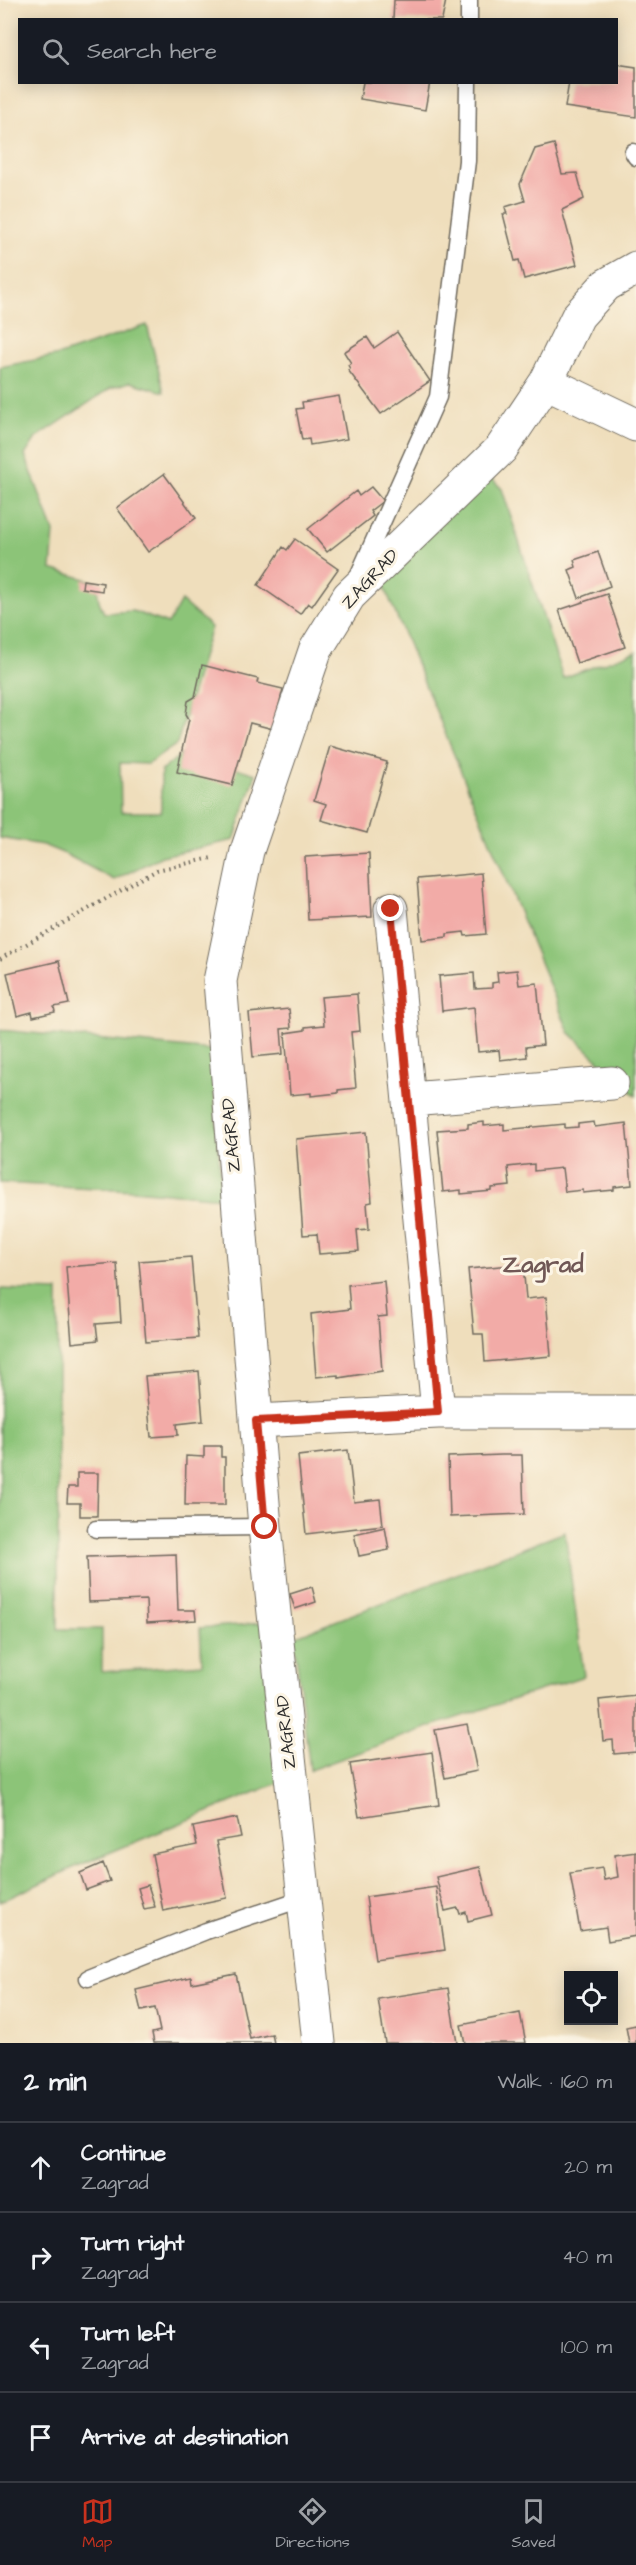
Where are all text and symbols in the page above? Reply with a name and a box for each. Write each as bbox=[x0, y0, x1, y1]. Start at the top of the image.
search box bbox=[18, 18, 618, 84]
icon: search bbox=[39, 35, 72, 68]
text: Search here bbox=[87, 36, 217, 67]
street label: ZAGRAD bbox=[336, 543, 405, 615]
route end bbox=[377, 895, 403, 921]
street label: ZAGRAD bbox=[215, 1097, 247, 1173]
district label: Zagrad bbox=[502, 1248, 584, 1283]
route start bbox=[251, 1513, 277, 1539]
street label: ZAGRAD bbox=[270, 1694, 302, 1770]
map controls bbox=[564, 1971, 618, 2025]
button: locate bbox=[564, 1971, 618, 2025]
text: 2 min bbox=[24, 2064, 86, 2100]
text: Walk · 160 m bbox=[497, 2068, 612, 2096]
text: Continue bbox=[81, 2138, 166, 2169]
icon: ahead bbox=[24, 2151, 57, 2184]
text: 20 m bbox=[564, 2153, 612, 2181]
text: Zagrad bbox=[81, 2169, 149, 2197]
text: Turn right bbox=[81, 2228, 184, 2259]
icon: right bbox=[24, 2241, 57, 2274]
text: 40 m bbox=[562, 2243, 612, 2271]
text: Zagrad bbox=[81, 2259, 149, 2287]
text: Turn left bbox=[81, 2318, 175, 2349]
icon: left bbox=[24, 2331, 57, 2364]
text: 100 m bbox=[561, 2333, 612, 2361]
text: Zagrad bbox=[81, 2349, 149, 2377]
icon: arrive bbox=[24, 2421, 57, 2454]
text: Arrive at destination bbox=[81, 2422, 288, 2453]
tab: Map bbox=[81, 2495, 114, 2553]
tab: Directions bbox=[276, 2495, 350, 2553]
tab: Saved bbox=[512, 2495, 555, 2553]

